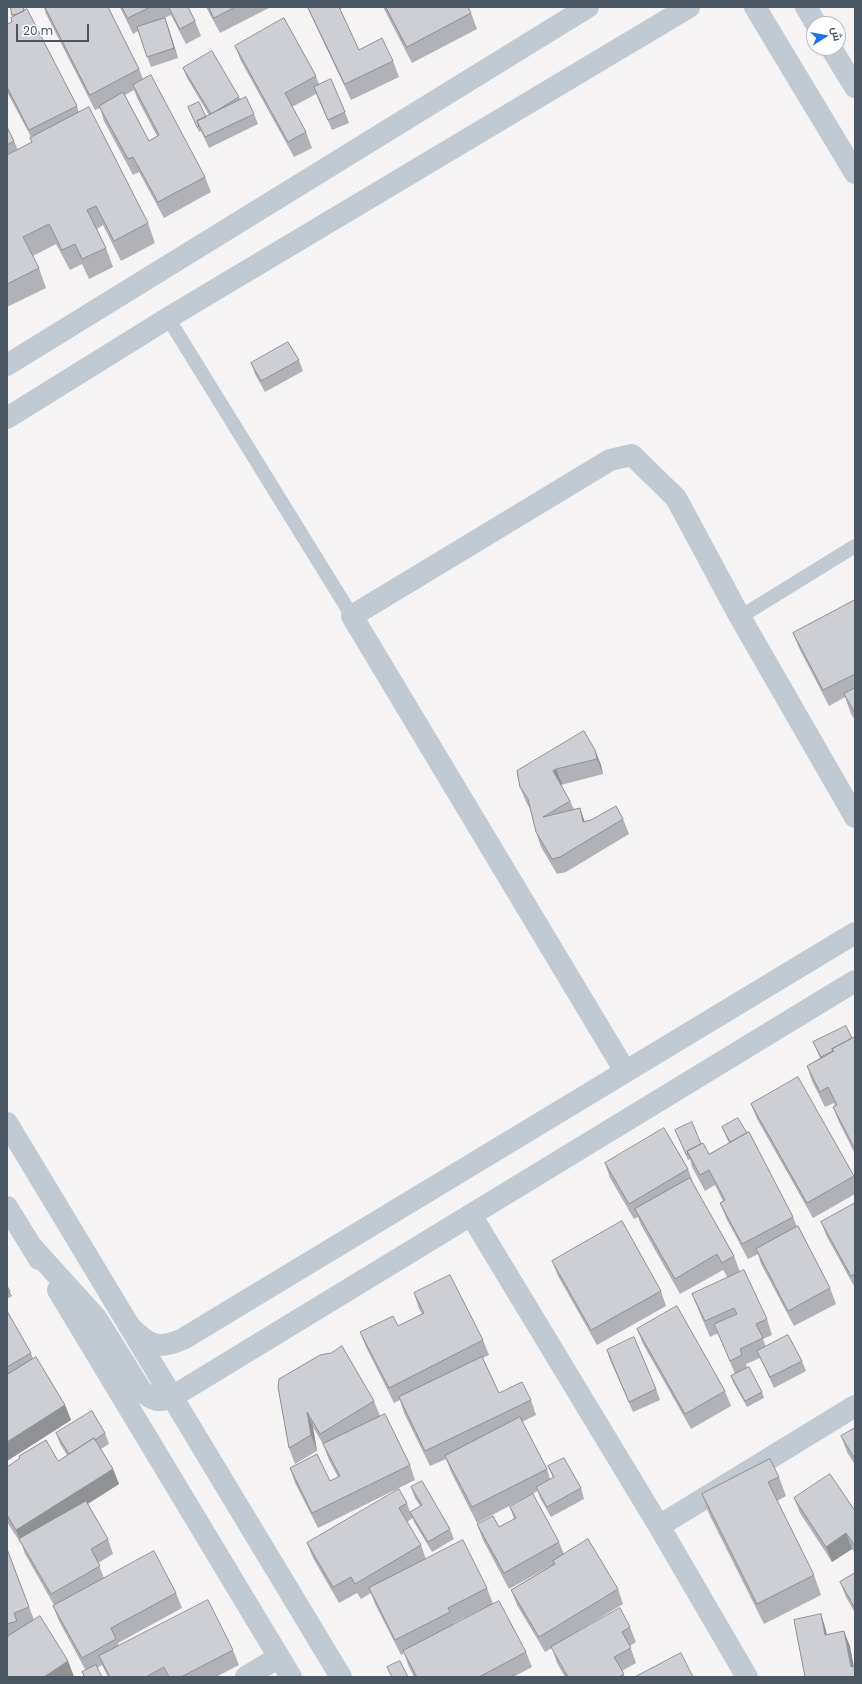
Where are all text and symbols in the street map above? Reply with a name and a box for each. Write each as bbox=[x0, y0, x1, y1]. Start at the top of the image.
scale bar bbox=[18, 16, 91, 42]
north arrow bbox=[806, 16, 846, 56]
text: 20 m bbox=[23, 22, 53, 39]
text: ش bbox=[828, 25, 846, 42]

